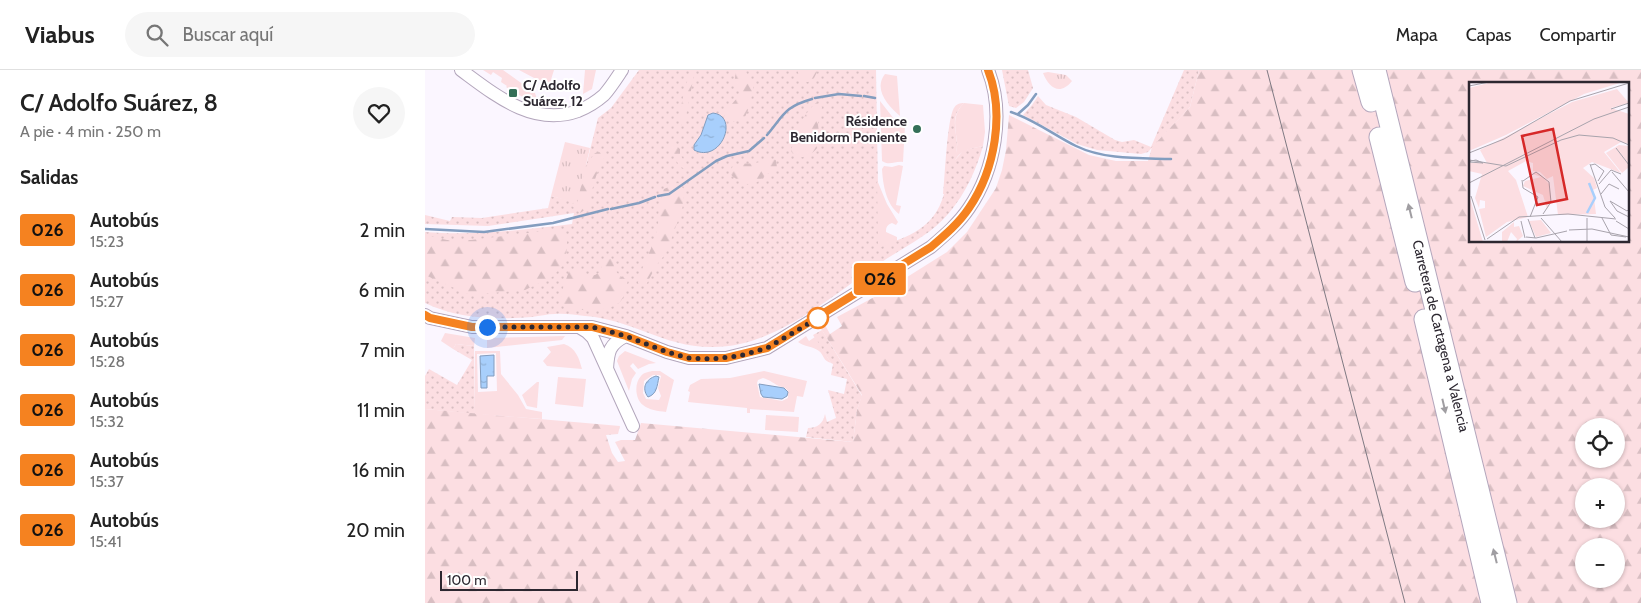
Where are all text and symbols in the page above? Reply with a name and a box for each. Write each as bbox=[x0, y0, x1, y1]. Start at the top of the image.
search box bbox=[125, 12, 475, 57]
text: Viabus bbox=[25, 20, 95, 49]
icon: search bbox=[143, 21, 171, 49]
text: Buscar aquí bbox=[183, 23, 273, 46]
text: Mapa bbox=[1396, 24, 1438, 46]
text: Capas bbox=[1466, 24, 1512, 46]
text: Compartir bbox=[1540, 24, 1616, 46]
place label: C/ Adolfo Suárez, 12 bbox=[523, 76, 583, 110]
inset map bbox=[1469, 82, 1629, 242]
button: heart bbox=[353, 87, 405, 139]
marker: C/ Adolfo Suárez, 12 bbox=[507, 87, 519, 99]
text: C/ Adolfo Suárez, 8 bbox=[20, 88, 218, 117]
place label: Résidence Benidorm Poniente bbox=[790, 112, 907, 146]
text: A pie · 4 min · 250 m bbox=[20, 122, 161, 141]
marker: Résidence Benidorm Poniente bbox=[911, 123, 923, 135]
text: Salidas bbox=[20, 166, 78, 189]
one-way arrow bbox=[1406, 203, 1414, 218]
text: Autobús bbox=[90, 209, 159, 232]
text: 026 bbox=[31, 219, 64, 241]
text: 2 min bbox=[359, 219, 405, 242]
text: 15:23 bbox=[90, 232, 124, 251]
street label: Carretera de Cartagena a Valencia bbox=[1408, 238, 1474, 434]
line badge: 026 bbox=[851, 263, 909, 295]
text: 026 bbox=[864, 268, 896, 290]
text: Autobús bbox=[90, 269, 159, 292]
text: 026 bbox=[31, 279, 64, 301]
text: 6 min bbox=[359, 279, 405, 302]
text: 15:27 bbox=[90, 292, 124, 311]
unlabelled marker bbox=[807, 307, 829, 329]
your location bbox=[475, 315, 500, 340]
text: Autobús bbox=[90, 329, 159, 352]
text: 026 bbox=[31, 339, 64, 361]
text: 7 min bbox=[360, 339, 405, 362]
text: 15:28 bbox=[90, 352, 125, 371]
text: Autobús bbox=[90, 389, 159, 412]
text: 026 bbox=[31, 399, 64, 421]
text: 11 min bbox=[357, 399, 405, 422]
one-way arrow bbox=[1440, 399, 1448, 414]
text: 15:32 bbox=[90, 412, 124, 431]
map controls bbox=[1575, 418, 1625, 588]
button: locate bbox=[1575, 418, 1625, 468]
text: Autobús bbox=[90, 449, 159, 472]
text: 026 bbox=[31, 459, 64, 481]
text: 16 min bbox=[352, 459, 405, 482]
text: 15:37 bbox=[90, 472, 124, 491]
button: + bbox=[1575, 478, 1625, 528]
text: Autobús bbox=[90, 509, 159, 532]
text: 026 bbox=[31, 519, 64, 541]
text: 20 min bbox=[346, 519, 405, 542]
text: 15:41 bbox=[90, 532, 122, 551]
button: − bbox=[1575, 538, 1625, 588]
one-way arrow bbox=[1491, 548, 1499, 563]
scale bar bbox=[440, 568, 577, 591]
text: 100 m bbox=[447, 571, 487, 589]

